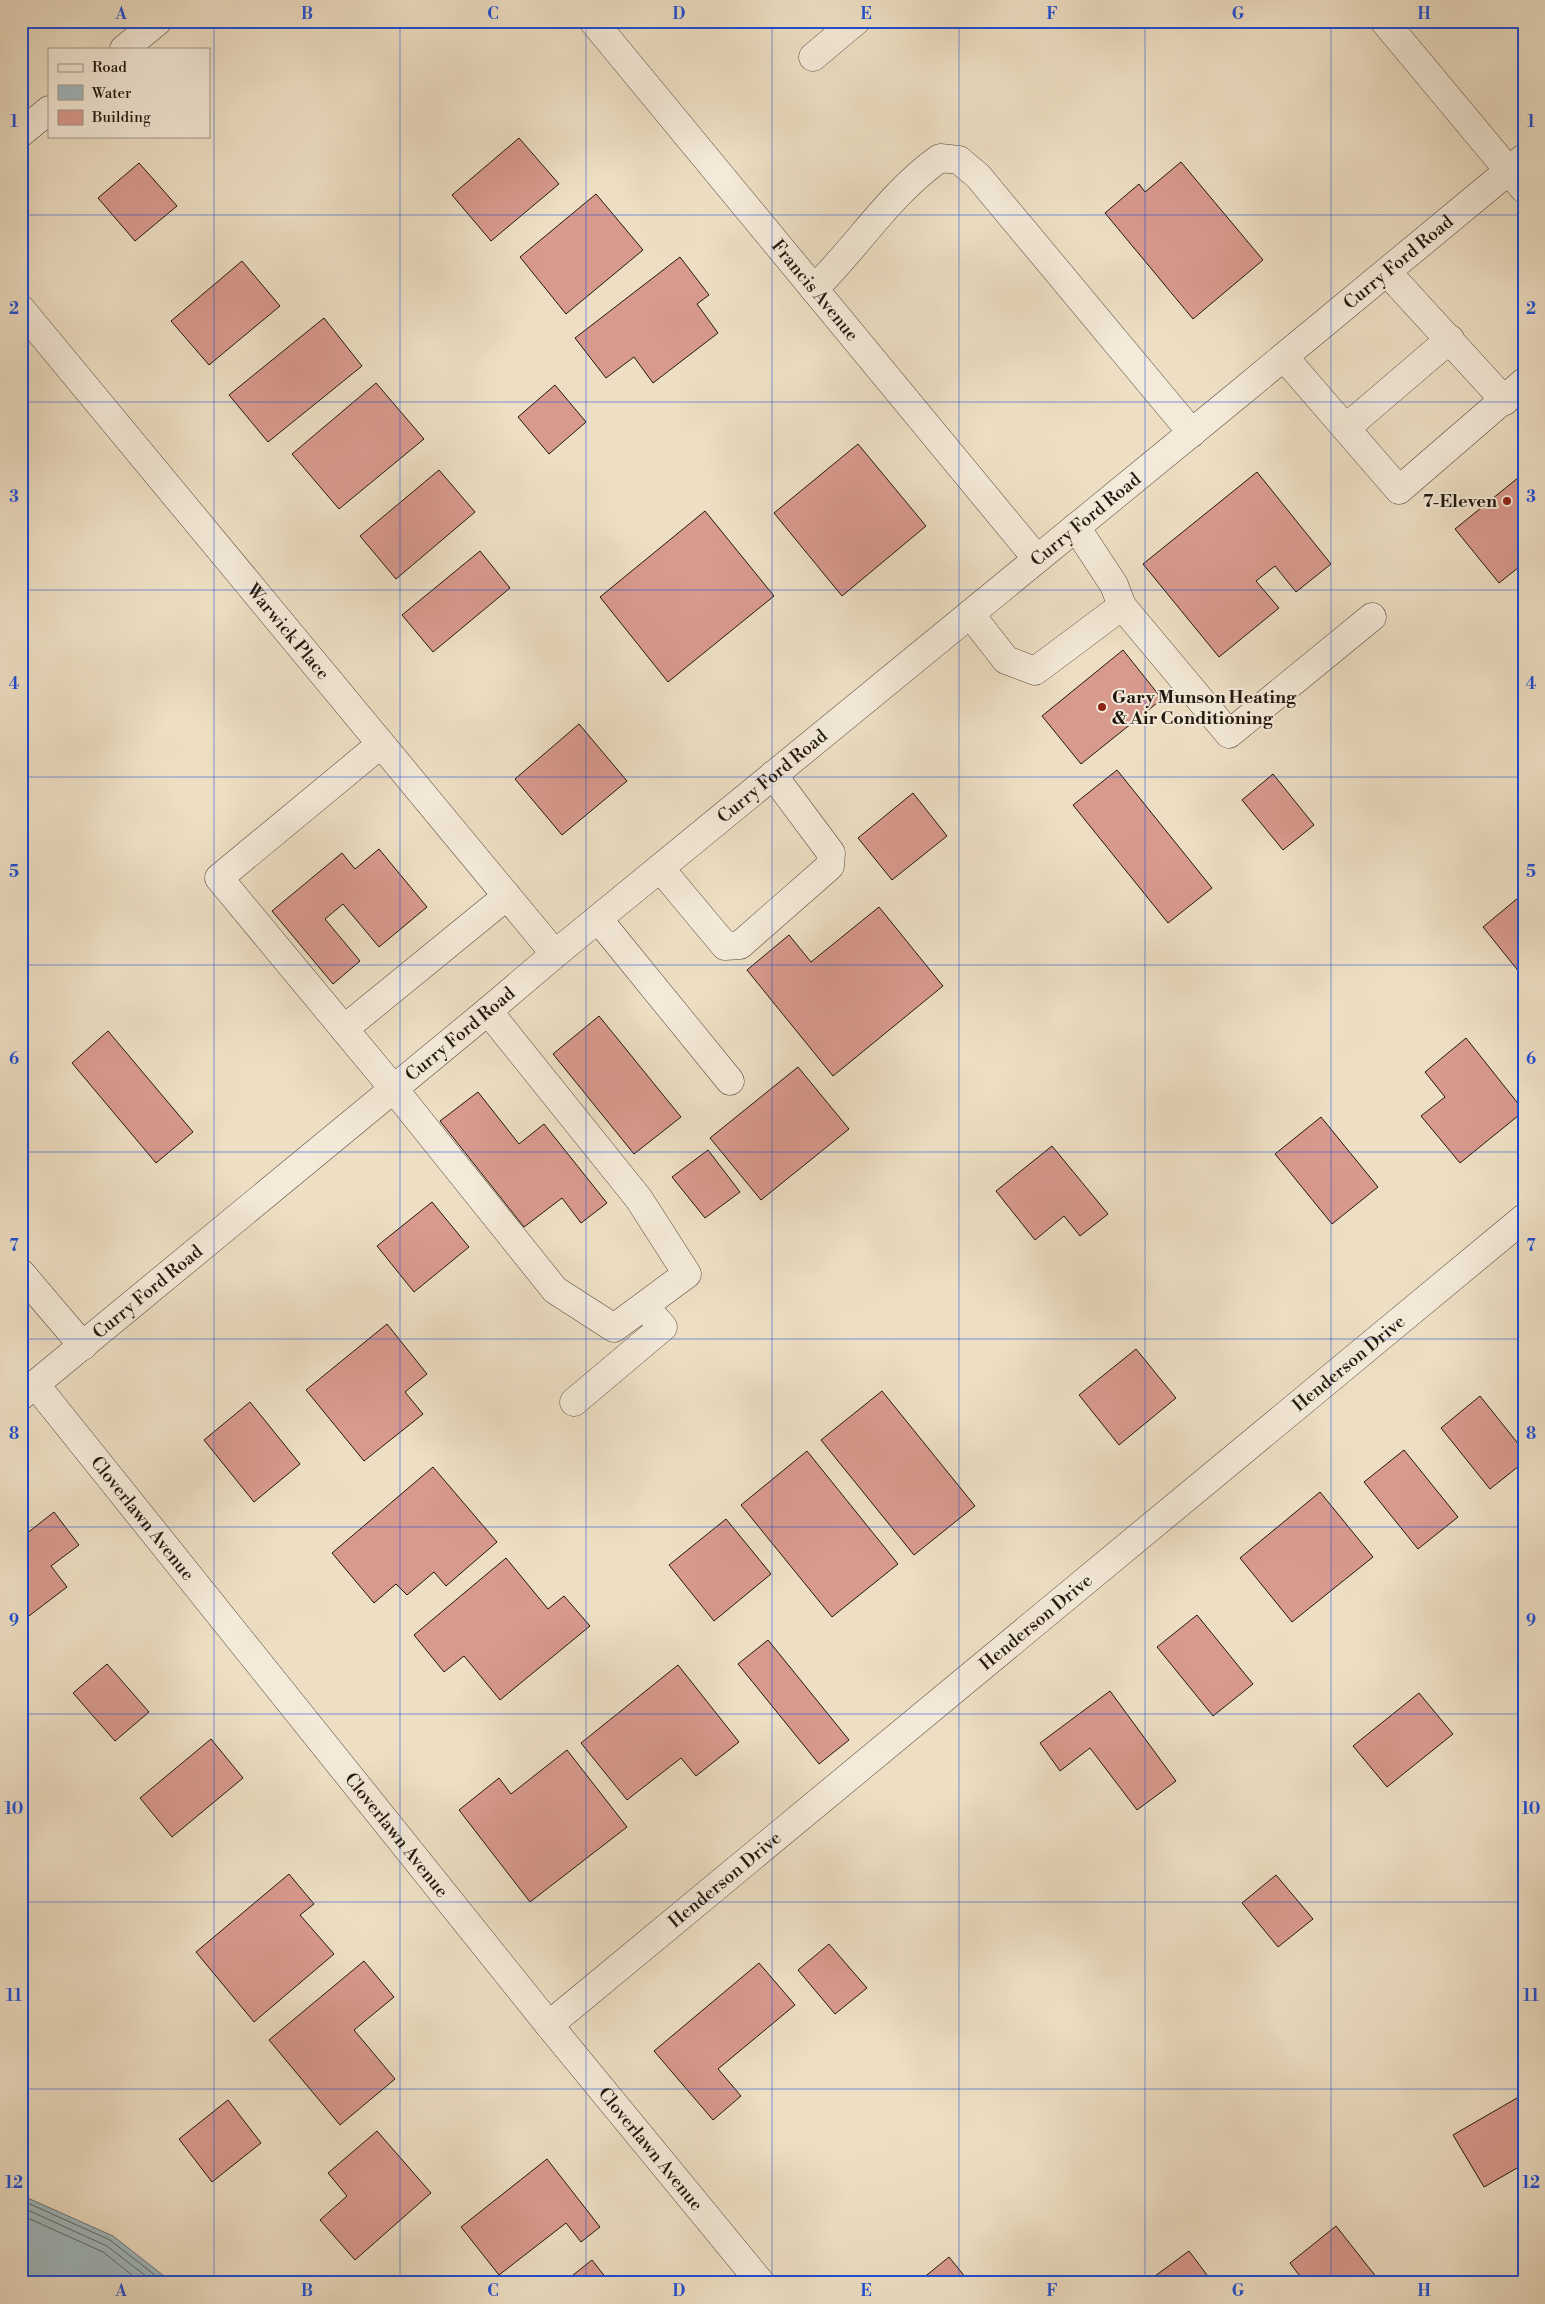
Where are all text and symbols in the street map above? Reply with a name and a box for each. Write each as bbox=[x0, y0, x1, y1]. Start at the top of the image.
text: A bbox=[114, 4, 127, 24]
text: B bbox=[301, 4, 313, 24]
text: C bbox=[487, 4, 499, 24]
text: D bbox=[673, 4, 686, 24]
text: E bbox=[860, 4, 872, 24]
text: F bbox=[1046, 4, 1058, 24]
text: G bbox=[1232, 4, 1245, 24]
text: H bbox=[1417, 4, 1431, 24]
legend bbox=[48, 48, 210, 138]
text: Road bbox=[92, 58, 127, 77]
text: Water bbox=[91, 84, 132, 103]
text: Building bbox=[91, 108, 151, 127]
text: 1 bbox=[10, 112, 18, 132]
text: 1 bbox=[1527, 112, 1535, 132]
street label: Curry Ford Road bbox=[1339, 210, 1459, 315]
street label: Francis Avenue bbox=[766, 235, 863, 346]
text: 2 bbox=[9, 299, 19, 319]
text: 2 bbox=[1526, 299, 1536, 319]
street label: Curry Ford Road bbox=[1026, 467, 1146, 572]
text: 3 bbox=[9, 487, 19, 507]
text: 3 bbox=[1526, 487, 1536, 507]
place label: 7-Eleven bbox=[1423, 490, 1497, 513]
marker: 7-Eleven bbox=[1501, 495, 1513, 507]
street label: Warwick Place bbox=[241, 578, 334, 685]
text: 4 bbox=[9, 674, 20, 694]
text: 4 bbox=[1526, 674, 1537, 694]
place label: Gary Munson Heating & Air Conditioning bbox=[1112, 686, 1297, 730]
marker: Gary Munson Heating & Air Conditioning bbox=[1096, 701, 1108, 713]
street label: Curry Ford Road bbox=[713, 724, 833, 828]
text: 5 bbox=[9, 862, 19, 882]
text: 5 bbox=[1526, 862, 1536, 882]
street label: Curry Ford Road bbox=[401, 982, 520, 1086]
text: 6 bbox=[9, 1049, 19, 1069]
text: 6 bbox=[1526, 1049, 1536, 1069]
text: 7 bbox=[9, 1236, 19, 1256]
text: 7 bbox=[1526, 1236, 1536, 1256]
street label: Curry Ford Road bbox=[88, 1240, 208, 1344]
street label: Henderson Drive bbox=[1288, 1310, 1410, 1417]
text: 8 bbox=[9, 1424, 19, 1444]
text: 8 bbox=[1526, 1424, 1536, 1444]
street label: Cloverlawn Avenue bbox=[85, 1452, 199, 1585]
street label: Henderson Drive bbox=[975, 1569, 1097, 1676]
text: 9 bbox=[9, 1611, 19, 1631]
text: 9 bbox=[1526, 1611, 1536, 1631]
street label: Cloverlawn Avenue bbox=[339, 1768, 453, 1902]
text: 10 bbox=[5, 1799, 23, 1819]
text: 10 bbox=[1522, 1799, 1540, 1819]
street label: Henderson Drive bbox=[664, 1827, 786, 1933]
text: 11 bbox=[6, 1986, 22, 2006]
text: 11 bbox=[1523, 1986, 1539, 2006]
street label: Cloverlawn Avenue bbox=[593, 2083, 708, 2216]
text: 12 bbox=[5, 2173, 23, 2193]
text: 12 bbox=[1522, 2173, 1540, 2193]
text: A bbox=[114, 2281, 127, 2301]
text: B bbox=[301, 2281, 313, 2301]
text: C bbox=[487, 2281, 499, 2301]
text: D bbox=[673, 2281, 686, 2301]
text: E bbox=[860, 2281, 872, 2301]
text: F bbox=[1046, 2281, 1058, 2301]
text: G bbox=[1232, 2281, 1245, 2301]
text: H bbox=[1417, 2281, 1431, 2301]

